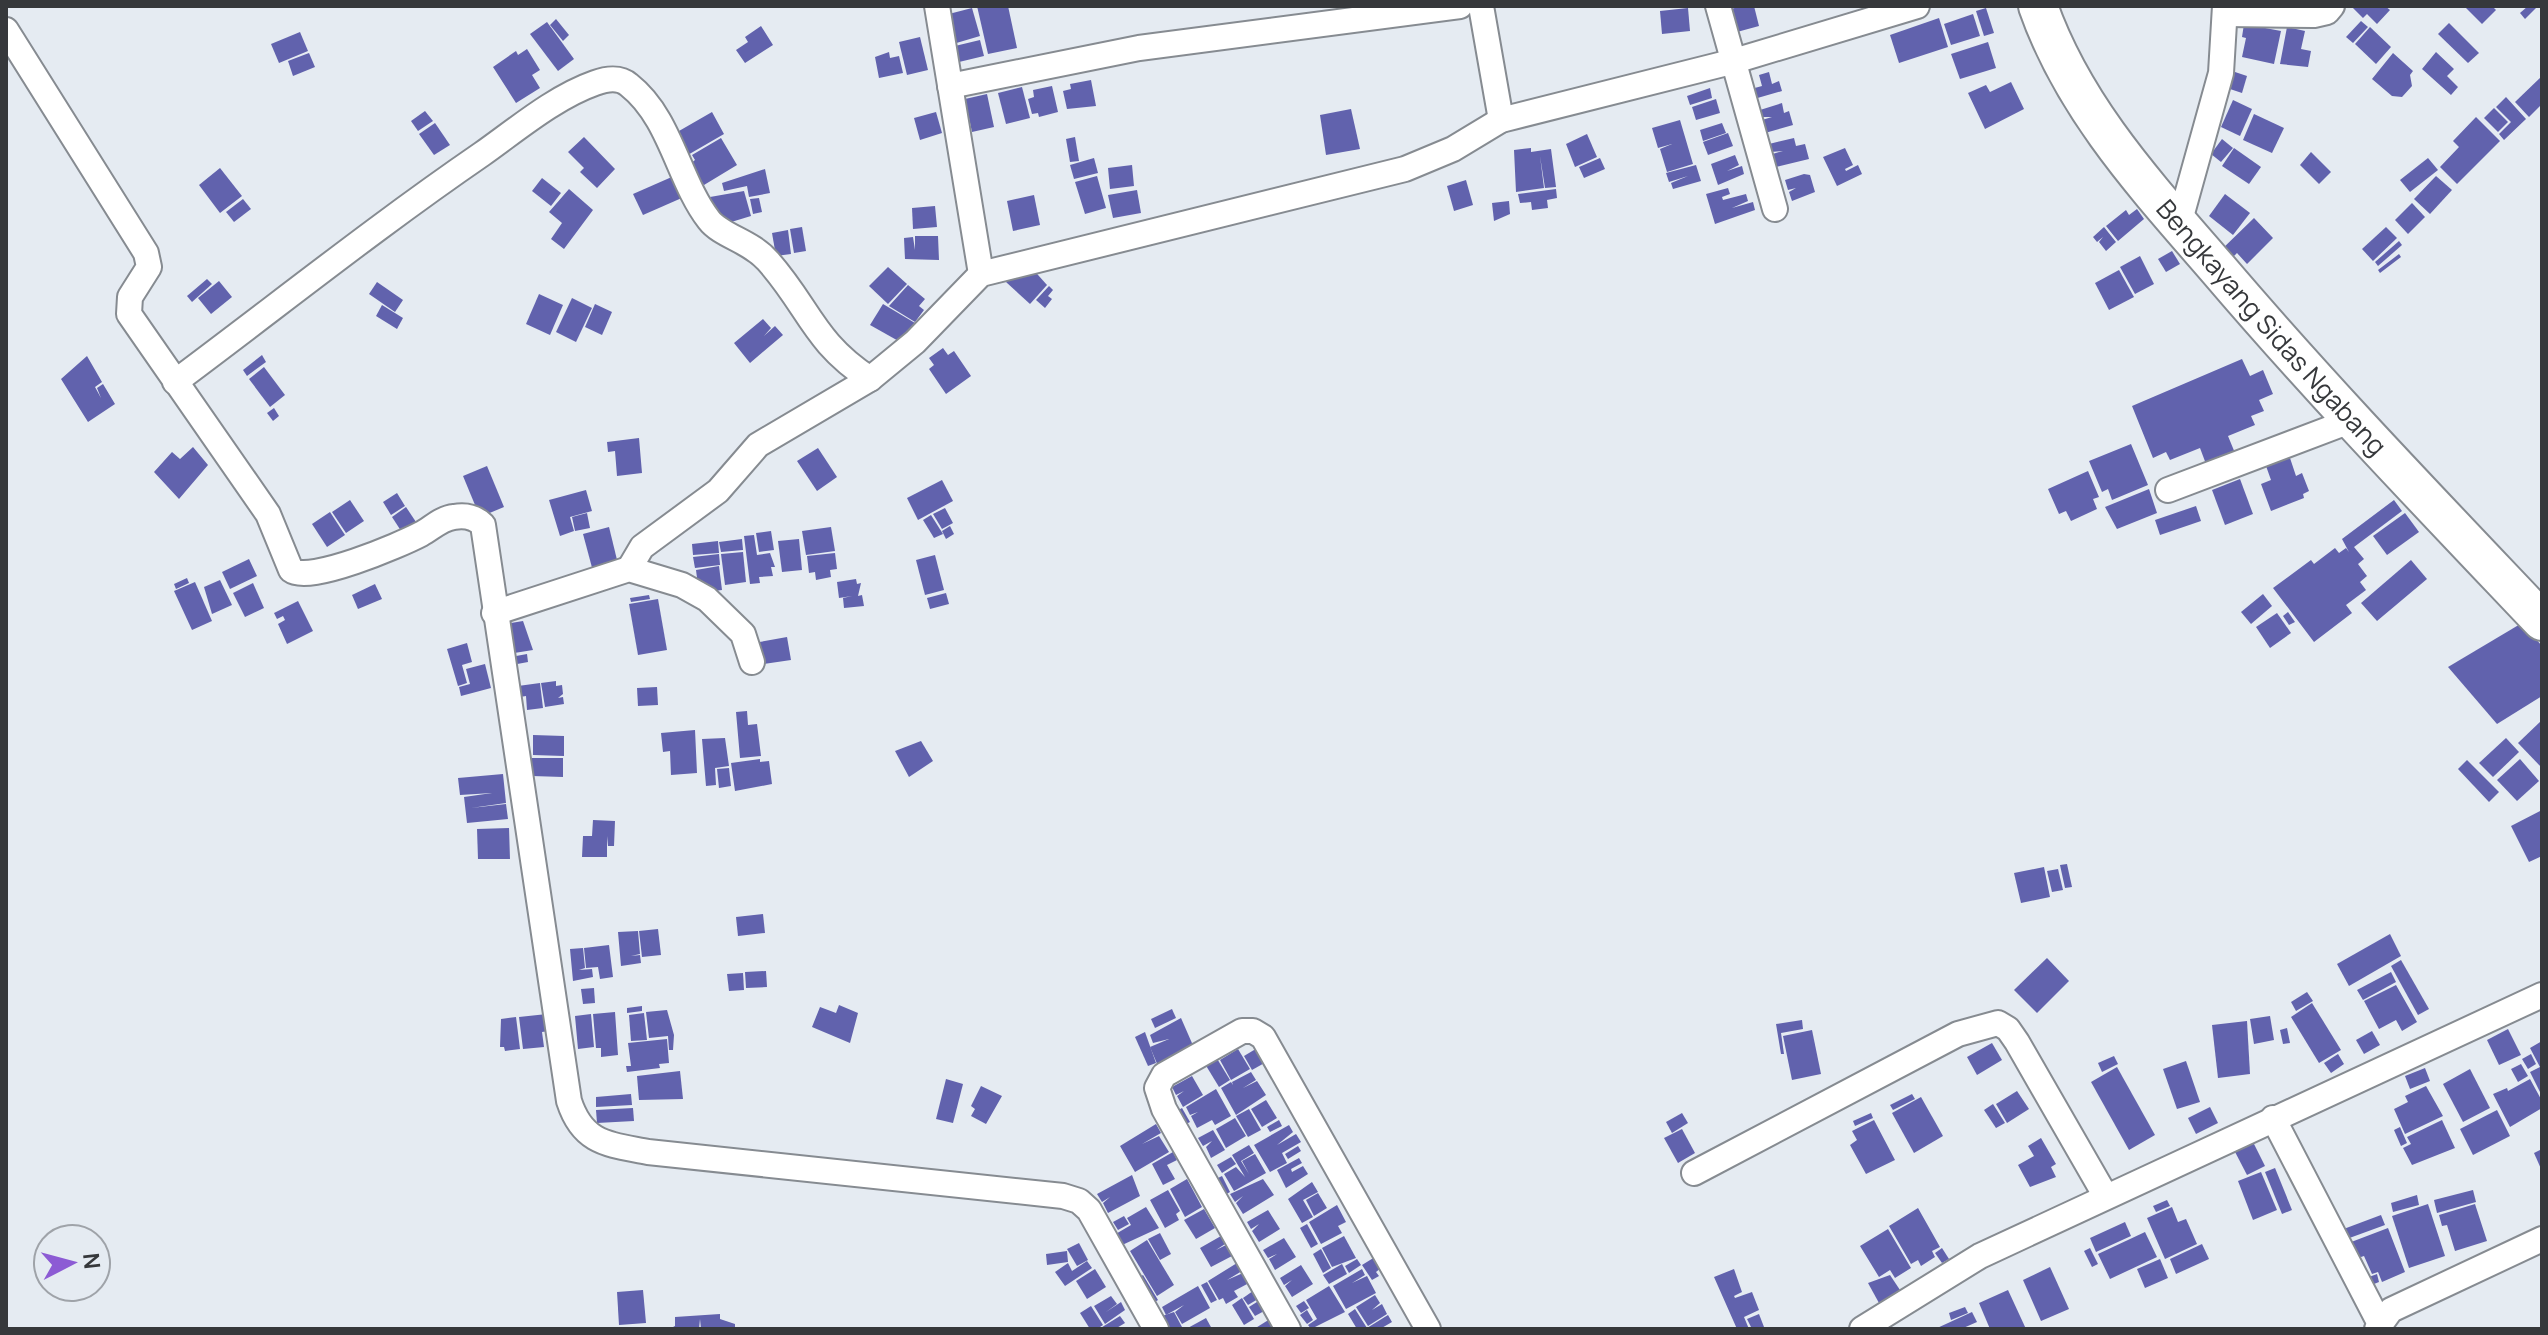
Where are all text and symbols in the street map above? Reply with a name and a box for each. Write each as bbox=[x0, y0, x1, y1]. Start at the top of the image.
street label: Bengkayang Sidas Ngabang bbox=[2149, 191, 2395, 463]
north arrow bbox=[32, 1223, 112, 1303]
text: N bbox=[76, 1251, 108, 1270]

